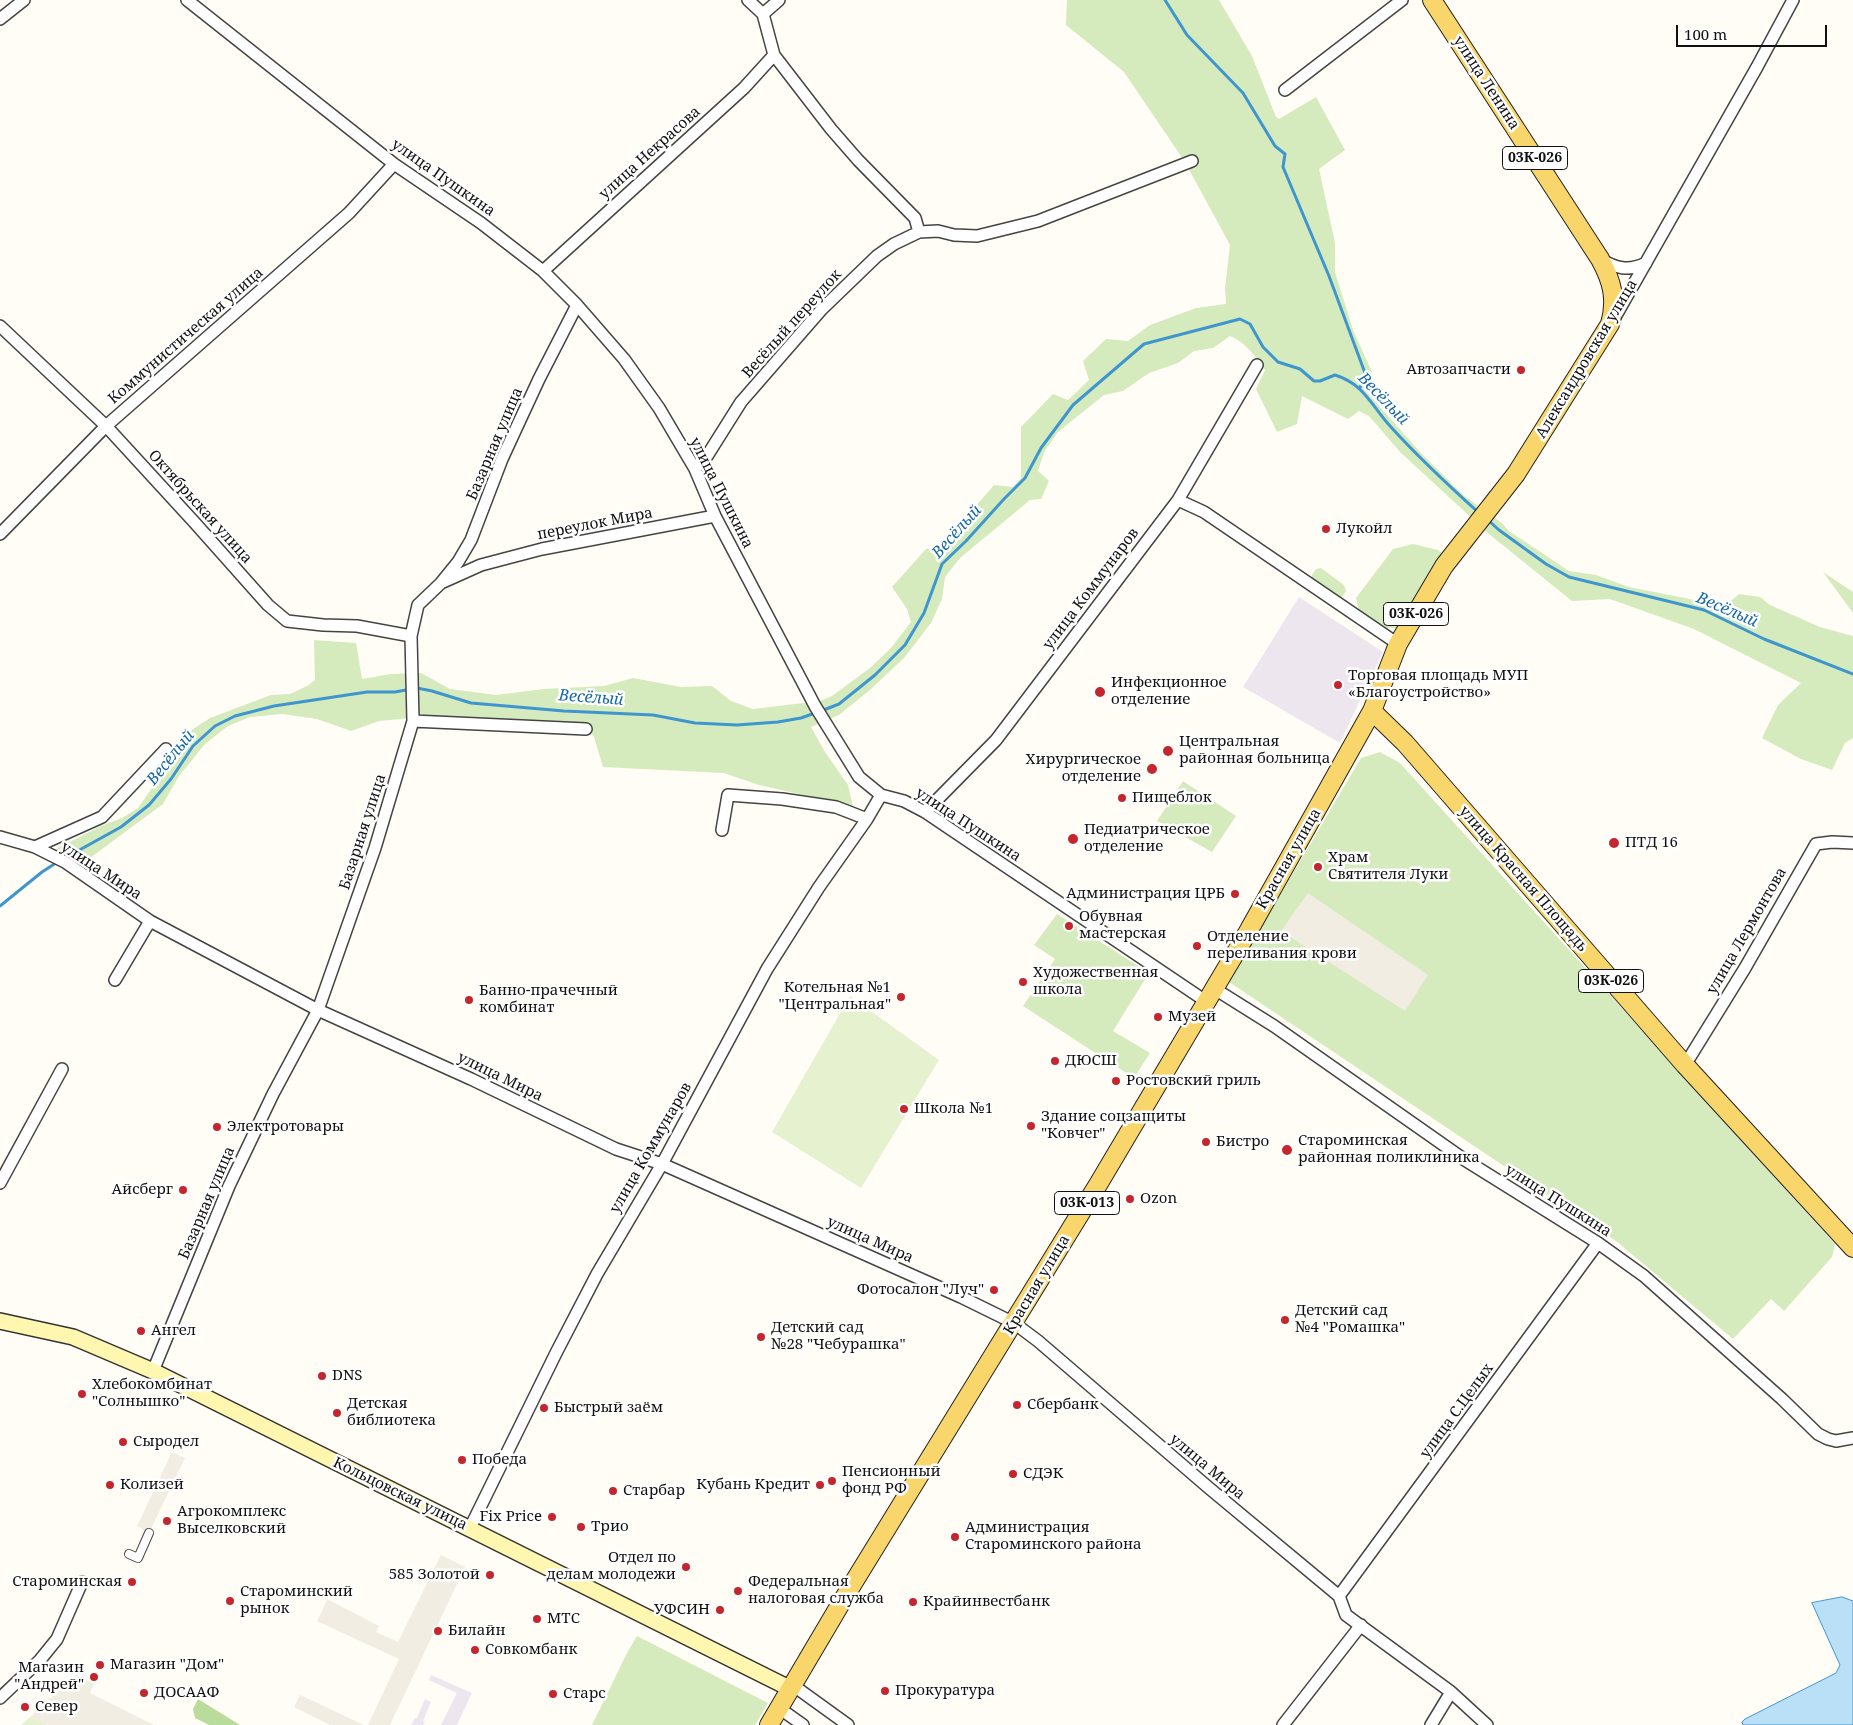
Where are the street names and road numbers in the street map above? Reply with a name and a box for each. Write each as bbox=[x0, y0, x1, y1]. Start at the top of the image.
street label: улица Ленина bbox=[1449, 33, 1523, 133]
street label: улица Некрасова bbox=[596, 103, 704, 203]
street label: улица Пушкина bbox=[388, 136, 498, 220]
road number: 03К-026 bbox=[1502, 146, 1568, 170]
street label: Коммунистическая улица bbox=[105, 264, 267, 408]
street label: Весёлый переулок bbox=[739, 266, 845, 382]
street label: Александровская улица bbox=[1532, 276, 1642, 442]
street label: Базарная улица bbox=[463, 385, 527, 503]
street label: улица Пушкина bbox=[685, 434, 757, 552]
street label: Октябрьская улица bbox=[144, 447, 256, 567]
street label: переулок Мира bbox=[536, 504, 654, 544]
street label: улица Коммунаров bbox=[1039, 525, 1143, 653]
road number: 03К-026 bbox=[1384, 602, 1448, 626]
street label: Базарная улица bbox=[336, 772, 390, 892]
street label: улица Пушкина bbox=[912, 784, 1024, 866]
street label: улица Красная Площадь bbox=[1455, 803, 1591, 955]
street label: Красная улица bbox=[1253, 805, 1325, 913]
street label: улица Мира bbox=[57, 838, 145, 904]
street label: улица Лермонтова bbox=[1703, 864, 1791, 998]
road number: 03К-026 bbox=[1578, 969, 1644, 992]
street label: улица Мира bbox=[454, 1049, 546, 1105]
street label: улица Коммунаров bbox=[606, 1079, 696, 1217]
street label: Базарная улица bbox=[175, 1144, 239, 1262]
street label: улица Пушкина bbox=[1501, 1161, 1615, 1241]
road number: 03К-013 bbox=[1054, 1192, 1120, 1214]
street label: улица Мира bbox=[824, 1213, 916, 1267]
street label: Красная улица bbox=[1000, 1232, 1074, 1338]
street label: улица С.Целых bbox=[1416, 1360, 1498, 1462]
street label: улица Мира bbox=[1166, 1430, 1248, 1504]
street label: Кольцовская улица bbox=[330, 1454, 470, 1534]

